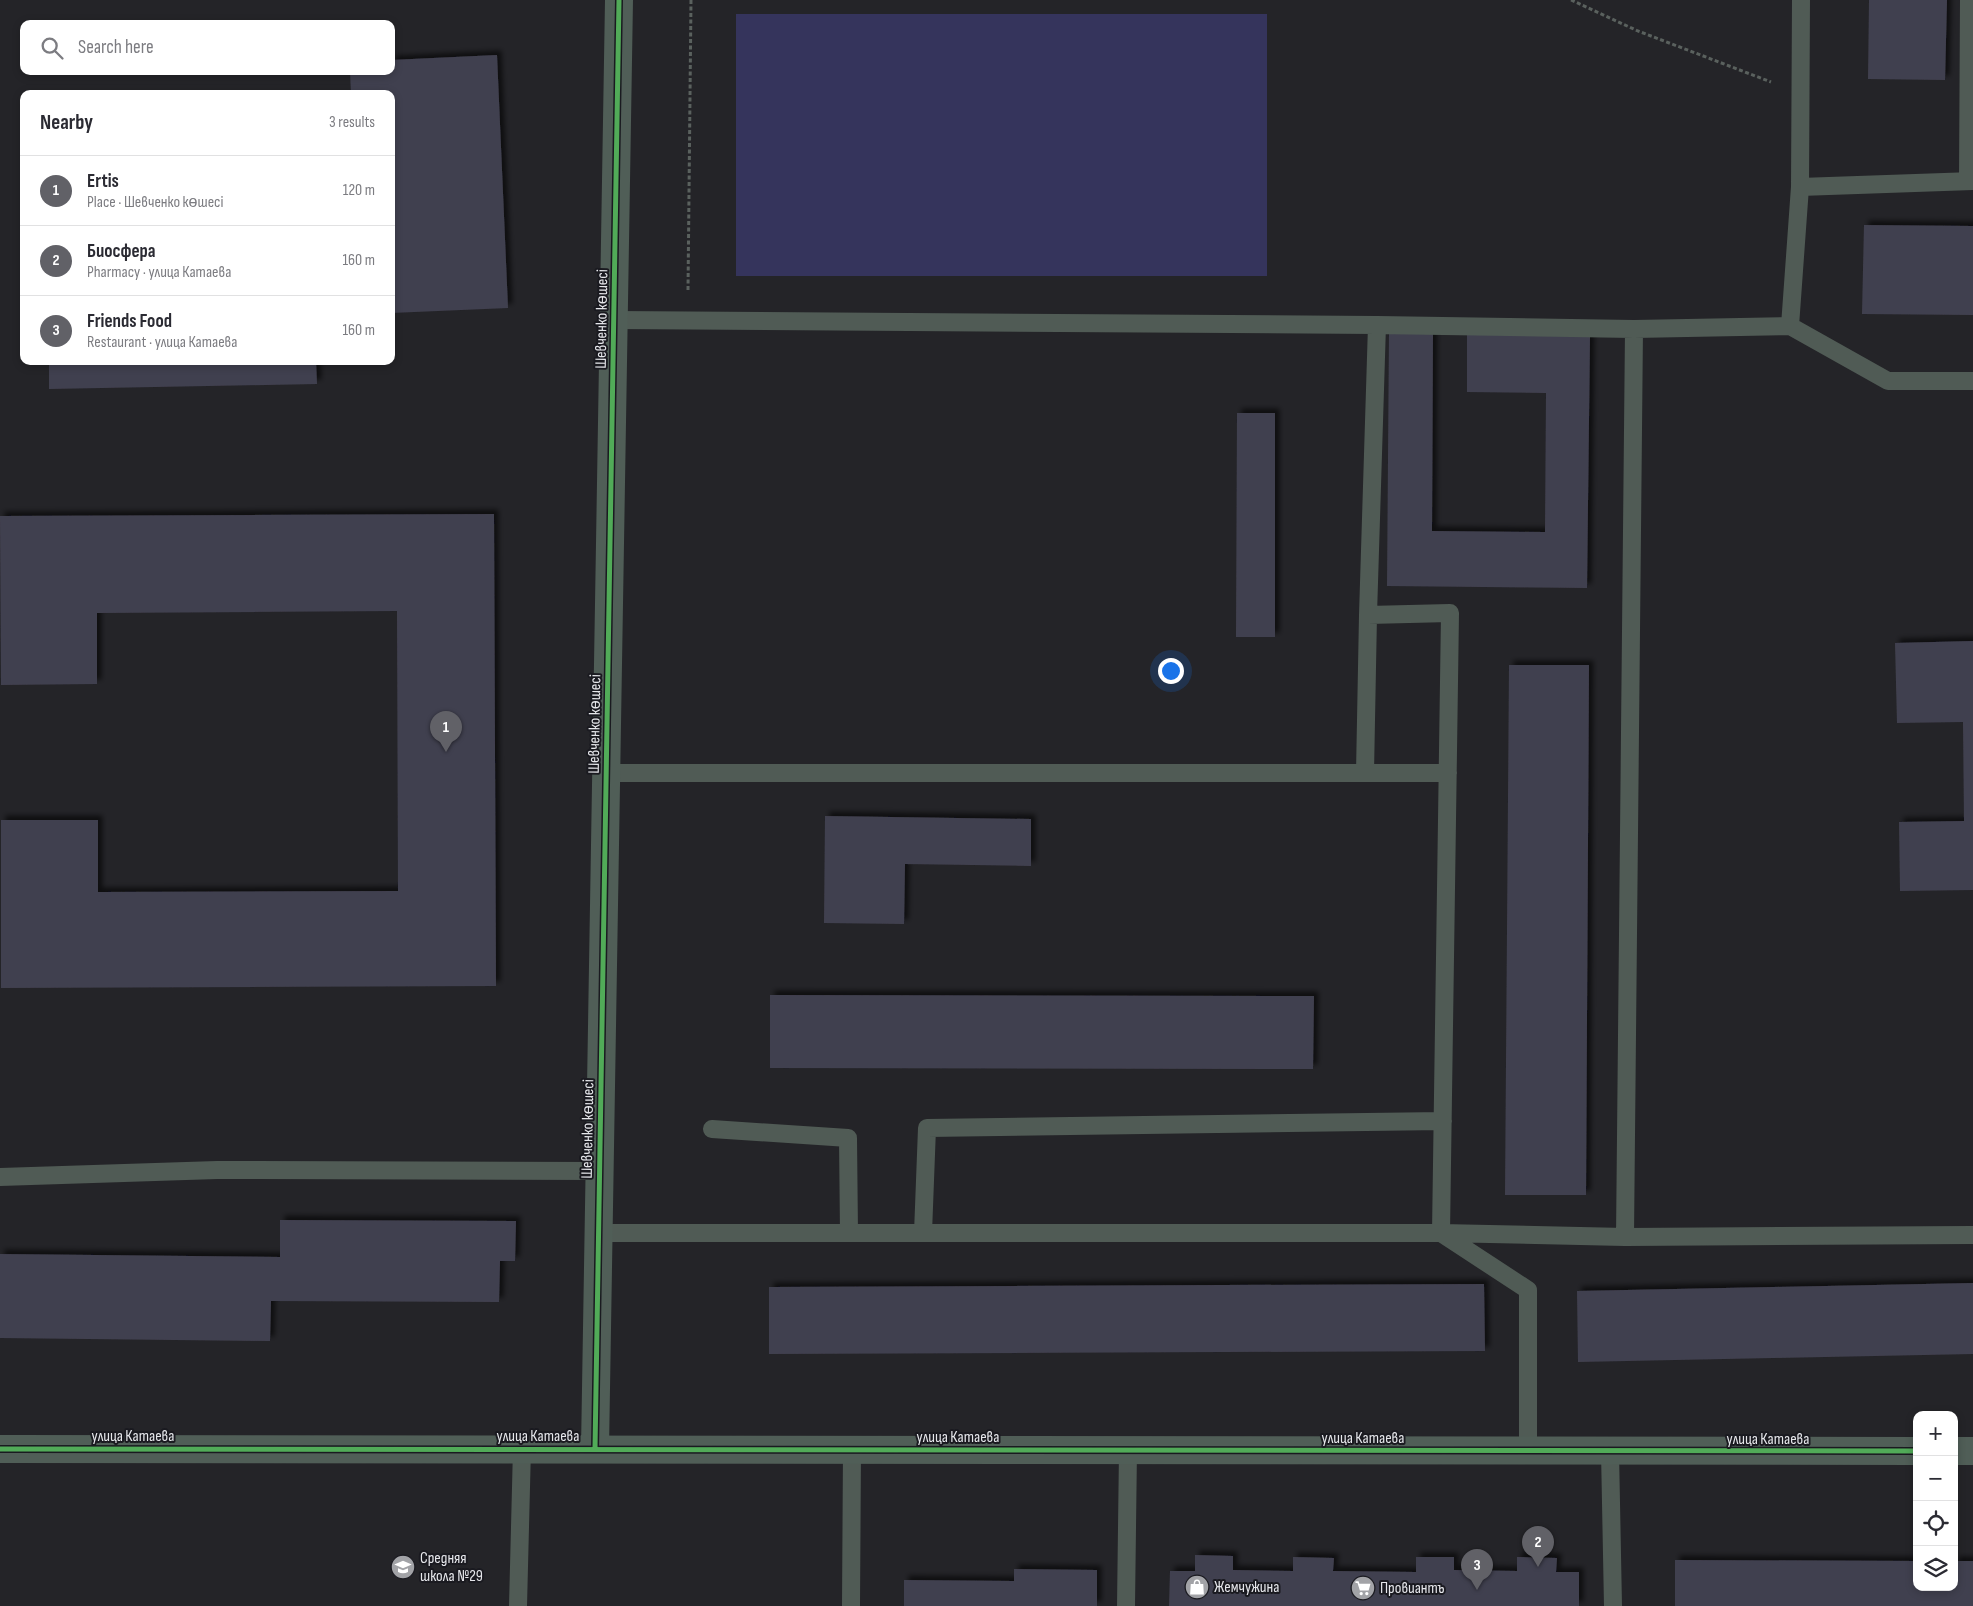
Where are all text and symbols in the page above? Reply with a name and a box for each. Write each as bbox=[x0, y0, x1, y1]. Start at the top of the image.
search box bbox=[20, 20, 395, 75]
icon: search bbox=[38, 34, 66, 62]
text: Search here bbox=[78, 36, 154, 59]
text: Nearby bbox=[40, 110, 93, 135]
text: 3 results bbox=[329, 113, 375, 132]
text: Ertis bbox=[87, 170, 119, 193]
text: 1 bbox=[53, 181, 59, 200]
text: 120 m bbox=[343, 181, 375, 200]
text: Place · Шевченко көшесі bbox=[87, 193, 223, 212]
text: Биосфера bbox=[87, 240, 156, 263]
text: 2 bbox=[52, 251, 60, 270]
text: 160 m bbox=[342, 251, 375, 270]
text: Pharmacy · улица Катаева bbox=[87, 263, 231, 282]
street label: Шевченко көшесі bbox=[592, 269, 612, 369]
text: Friends Food bbox=[87, 310, 172, 333]
text: 3 bbox=[52, 321, 60, 340]
text: 160 m bbox=[342, 321, 375, 340]
text: Restaurant · улица Катаева bbox=[87, 333, 237, 352]
your location bbox=[1158, 658, 1184, 684]
street label: Шевченко көшесі bbox=[585, 674, 605, 774]
pin: 1 bbox=[430, 711, 462, 752]
street label: Шевченко көшесі bbox=[578, 1079, 598, 1179]
map controls bbox=[1913, 1411, 1958, 1591]
button: + bbox=[1913, 1411, 1958, 1456]
street label: улица Катаева bbox=[92, 1427, 174, 1446]
street label: улица Катаева bbox=[497, 1427, 579, 1446]
street label: улица Катаева bbox=[917, 1428, 999, 1447]
street label: улица Катаева bbox=[1322, 1429, 1404, 1448]
street label: улица Катаева bbox=[1727, 1430, 1809, 1449]
button: − bbox=[1913, 1456, 1958, 1501]
button: locate bbox=[1913, 1501, 1958, 1546]
pin: 2 bbox=[1522, 1526, 1554, 1567]
button: layers bbox=[1913, 1546, 1958, 1591]
place label: Средняя школа №29 bbox=[420, 1549, 483, 1586]
pin: 3 bbox=[1461, 1549, 1493, 1590]
school or university icon: Средняя школа №29 bbox=[390, 1554, 416, 1580]
shop icon: Жемчужина bbox=[1184, 1574, 1210, 1600]
supermarket icon: Провиантъ bbox=[1350, 1575, 1376, 1601]
place label: Жемчужина bbox=[1214, 1578, 1279, 1597]
place label: Провиантъ bbox=[1380, 1579, 1445, 1598]

